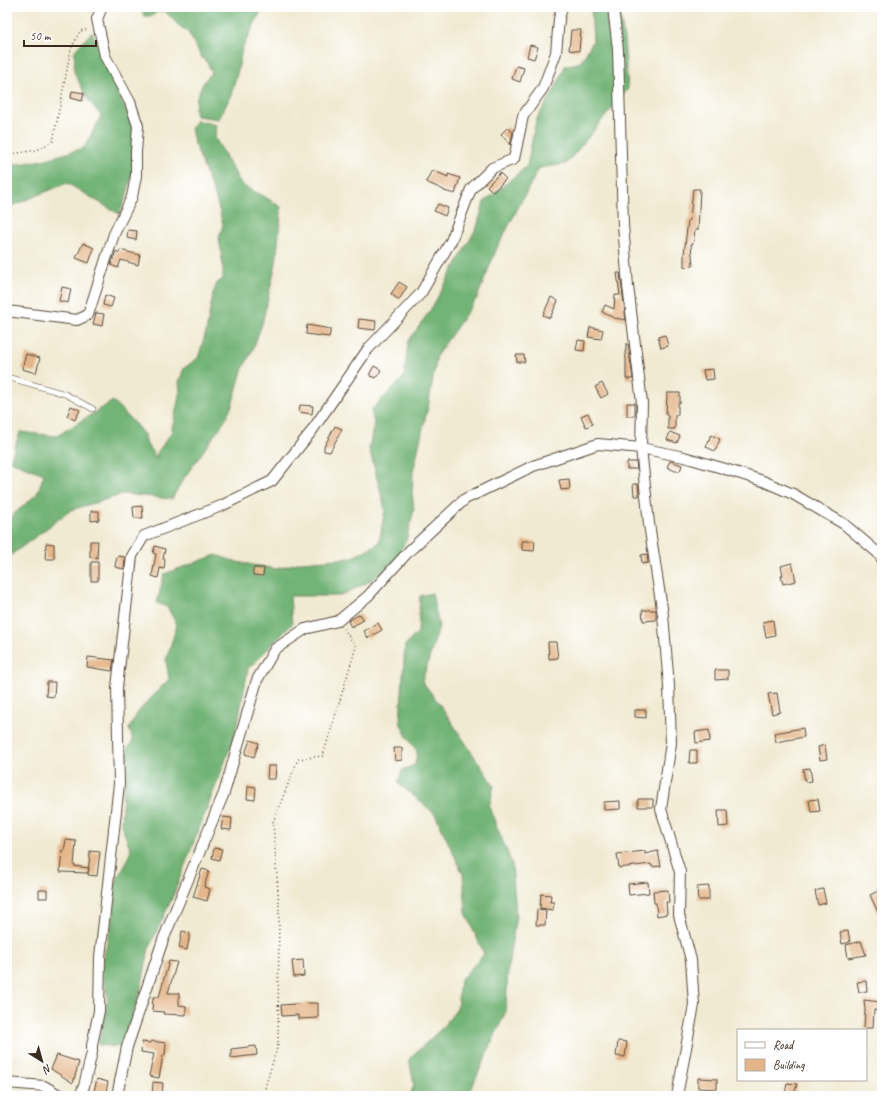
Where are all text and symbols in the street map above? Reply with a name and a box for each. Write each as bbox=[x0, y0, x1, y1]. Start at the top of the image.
scale bar bbox=[24, 22, 96, 48]
text: 50 m bbox=[30, 28, 52, 44]
legend bbox=[737, 1029, 867, 1081]
text: Road bbox=[773, 1037, 795, 1053]
north arrow bbox=[22, 1041, 62, 1081]
text: Building bbox=[773, 1057, 805, 1073]
text: N bbox=[39, 1061, 55, 1078]

